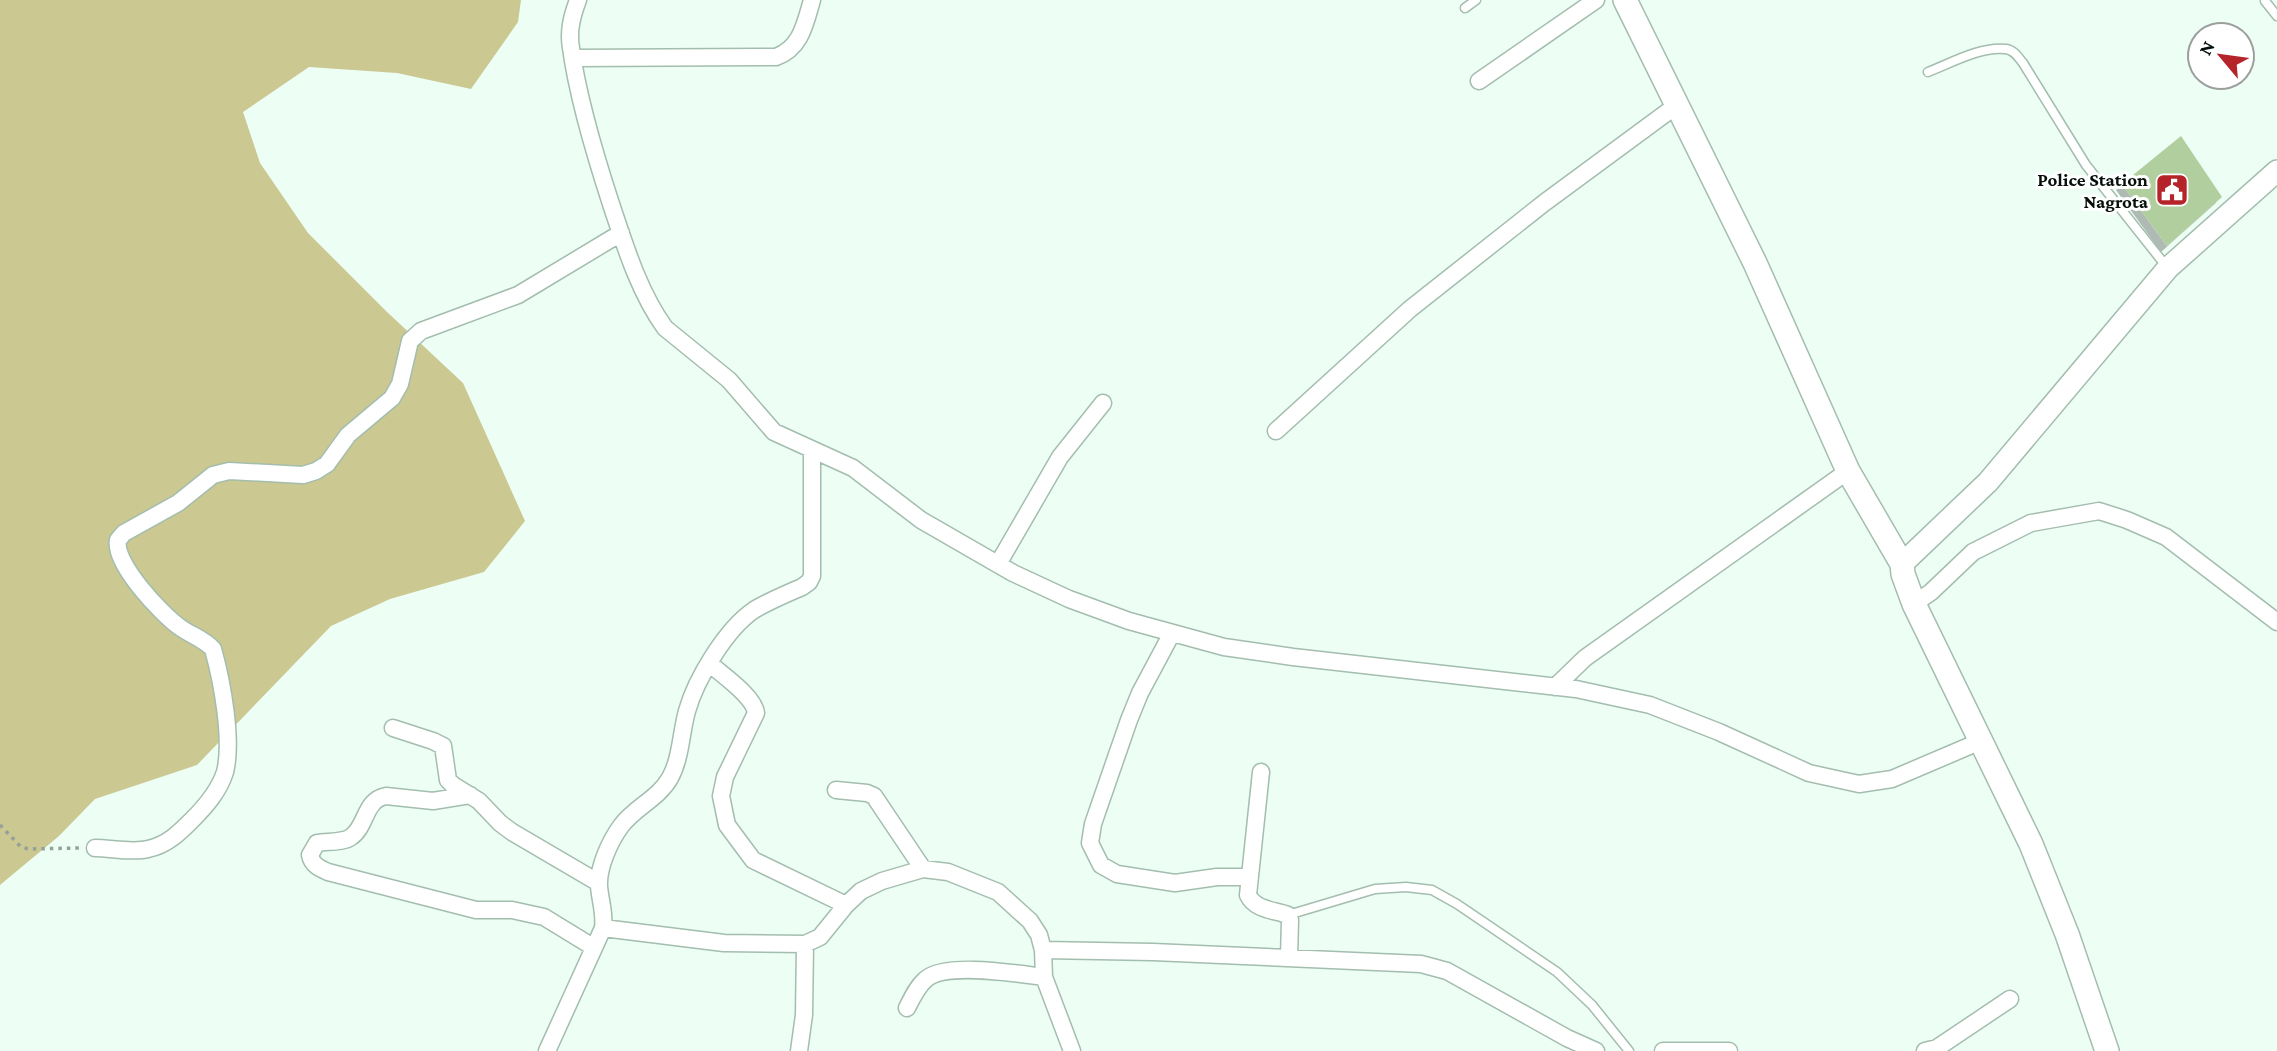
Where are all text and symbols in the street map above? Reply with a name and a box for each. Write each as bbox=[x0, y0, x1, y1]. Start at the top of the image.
north arrow bbox=[2186, 21, 2256, 91]
text: N bbox=[2194, 37, 2219, 59]
place label: Police Station Nagrota bbox=[2037, 169, 2149, 212]
public building icon: Police Station Nagrota bbox=[2153, 171, 2191, 209]

